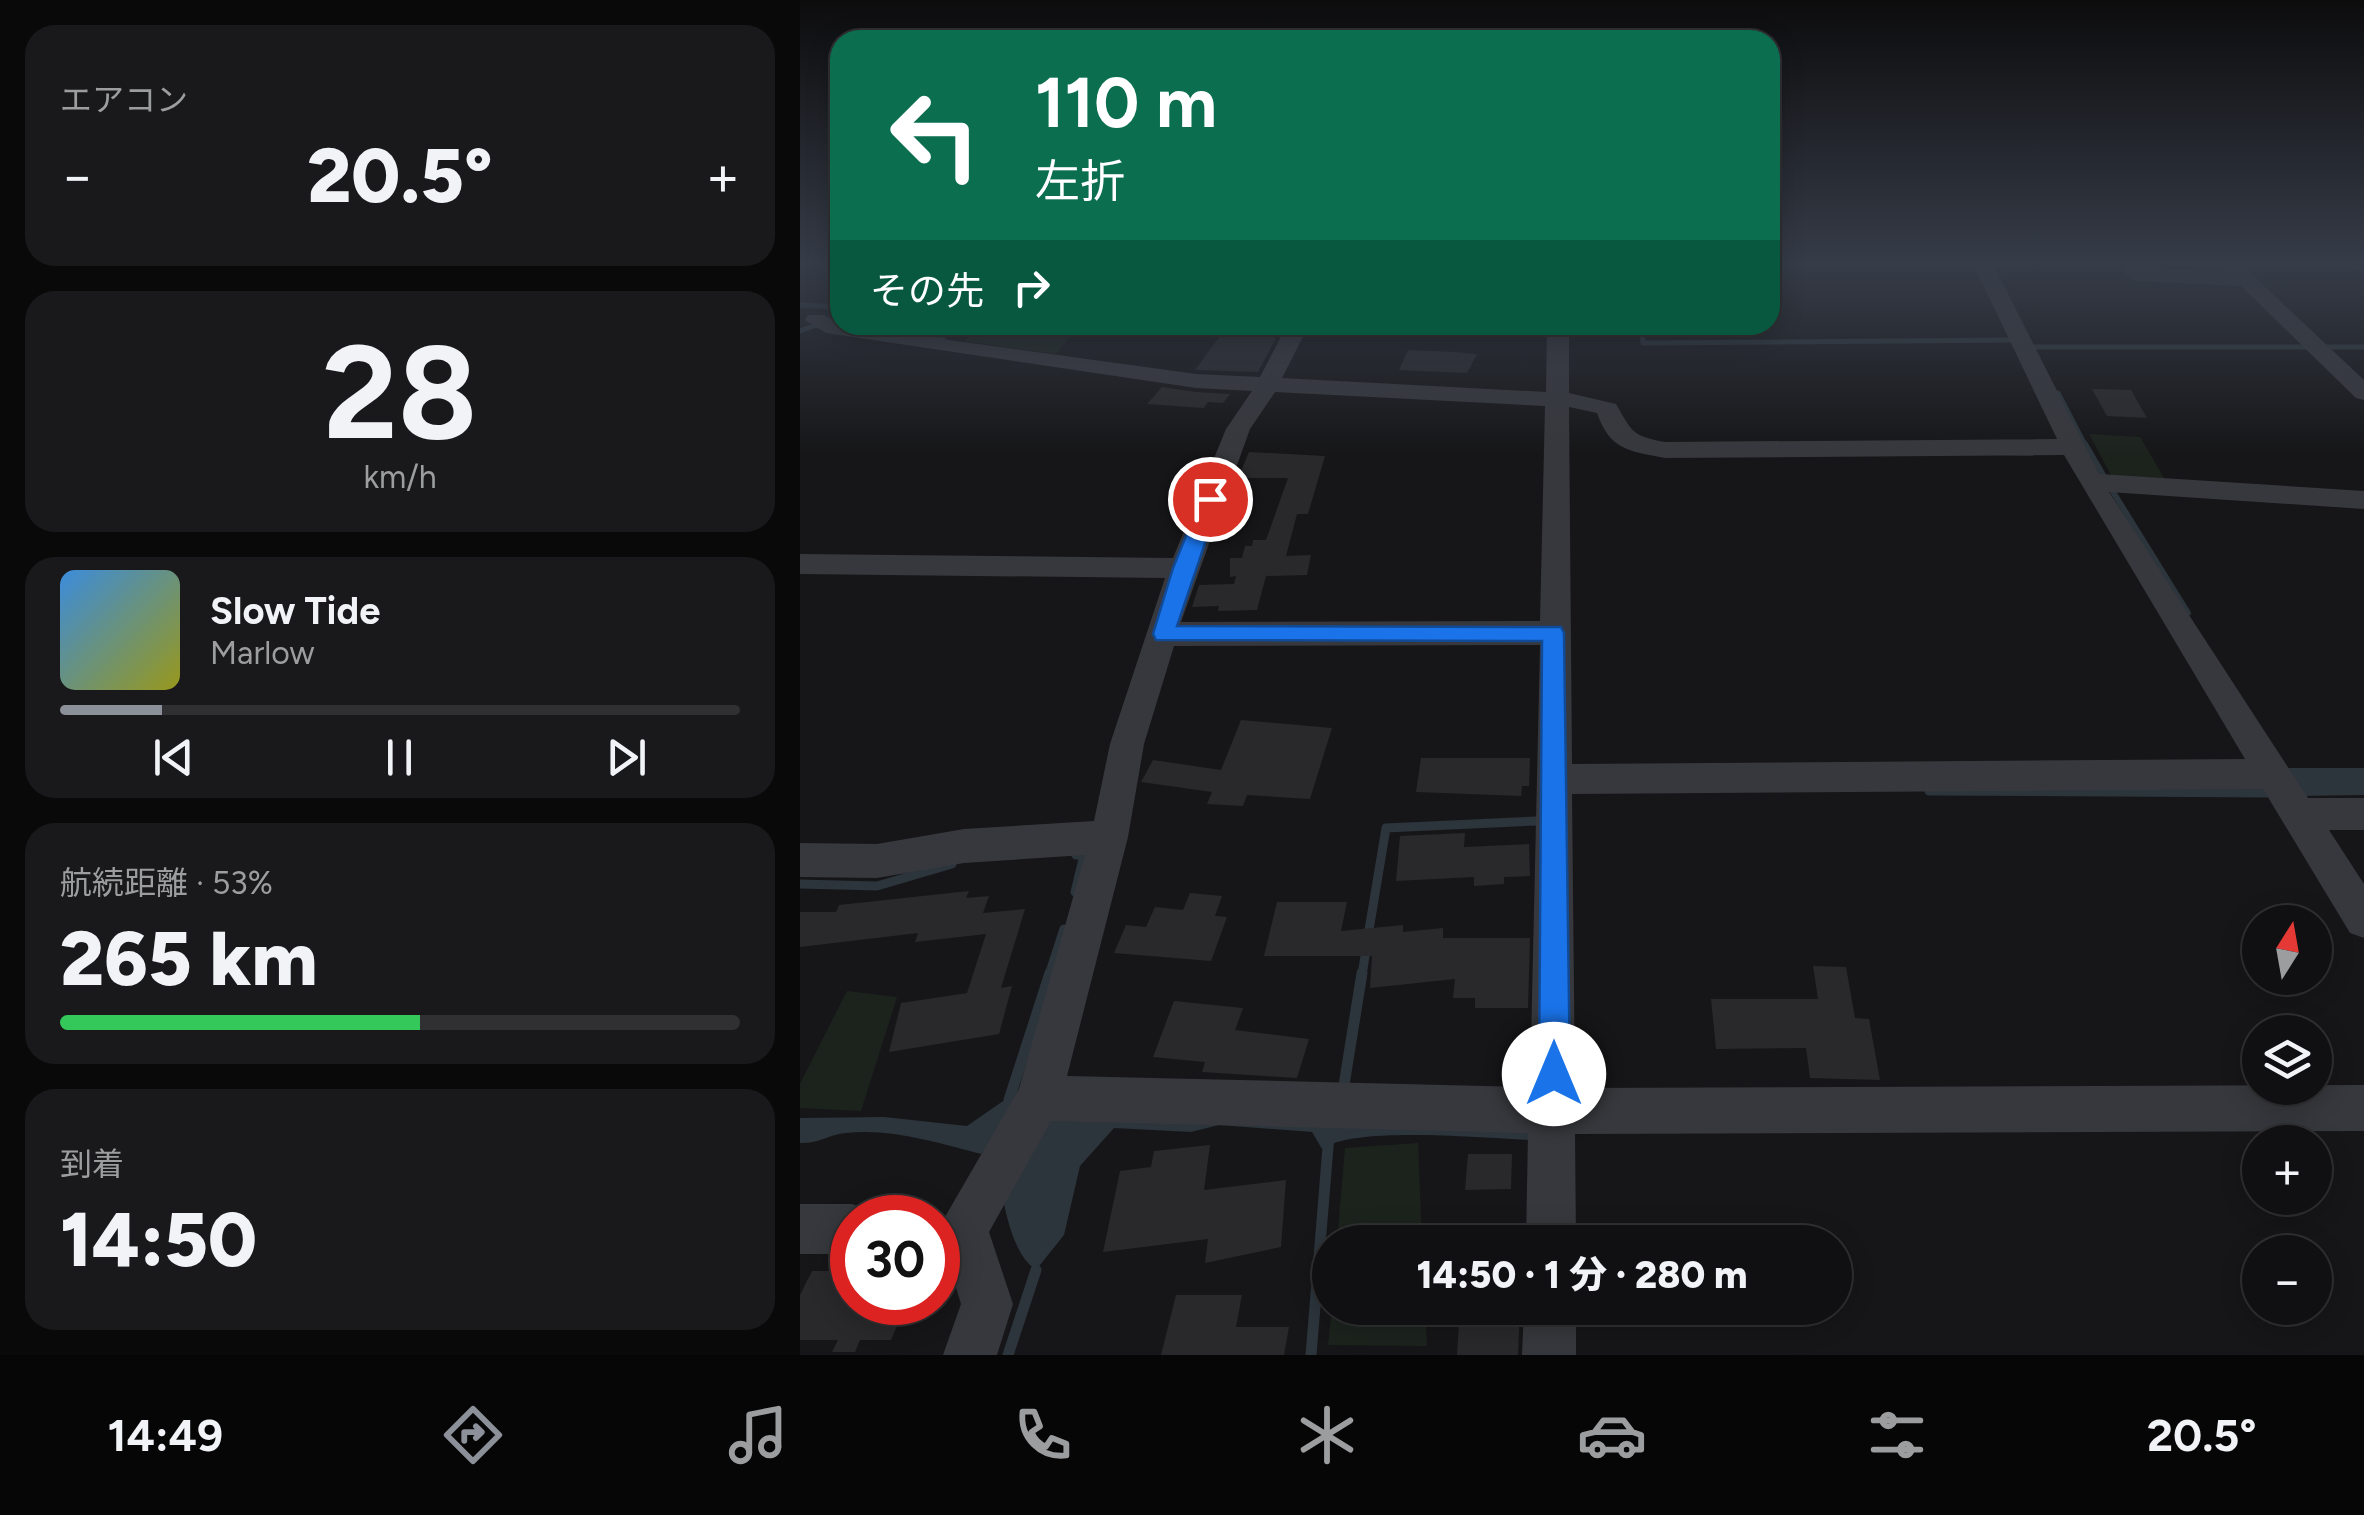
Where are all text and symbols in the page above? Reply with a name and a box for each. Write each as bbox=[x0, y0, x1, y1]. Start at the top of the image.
text: 110 m bbox=[1035, 60, 1217, 145]
icon: left bbox=[870, 70, 1000, 200]
text: エアコン bbox=[60, 81, 188, 119]
text: 20.5° bbox=[307, 131, 493, 221]
text: − bbox=[60, 143, 94, 209]
text: + bbox=[706, 143, 740, 209]
text: 左折 bbox=[1035, 154, 1125, 208]
icon: right bbox=[1004, 260, 1059, 315]
text: その先 bbox=[870, 268, 984, 314]
text: 28 bbox=[323, 315, 477, 471]
pin bbox=[1168, 457, 1253, 542]
text: km/h bbox=[363, 458, 437, 496]
icon: arrive bbox=[1183, 472, 1238, 527]
text: Slow Tide bbox=[210, 588, 380, 634]
text: Marlow bbox=[210, 634, 314, 672]
icon: previous bbox=[146, 730, 201, 785]
icon: pause bbox=[372, 730, 427, 785]
icon: next bbox=[599, 730, 654, 785]
text: 航続距離 · 53% bbox=[60, 864, 273, 902]
north arrow bbox=[2242, 905, 2332, 995]
map controls bbox=[2242, 905, 2332, 1325]
text: 265 km bbox=[60, 914, 318, 1004]
button: layers bbox=[2242, 1015, 2332, 1105]
position arrow bbox=[1502, 1022, 1606, 1126]
button: + bbox=[2242, 1125, 2332, 1215]
text: 到着 bbox=[60, 1145, 124, 1183]
text: 14:50 bbox=[60, 1195, 257, 1285]
speed limit sign: 30 bbox=[830, 1195, 960, 1325]
button: − bbox=[2242, 1235, 2332, 1325]
text: 14:50 · 1 分 · 280 m bbox=[1416, 1252, 1748, 1298]
icon: directions bbox=[438, 1400, 508, 1470]
icon: music bbox=[723, 1400, 793, 1470]
icon: phone bbox=[1008, 1400, 1078, 1470]
icon: climate bbox=[1292, 1400, 1362, 1470]
icon: car bbox=[1577, 1400, 1647, 1470]
icon: filters bbox=[1862, 1400, 1932, 1470]
text: 14:49 bbox=[107, 1408, 223, 1462]
text: 20.5° bbox=[2147, 1408, 2256, 1462]

